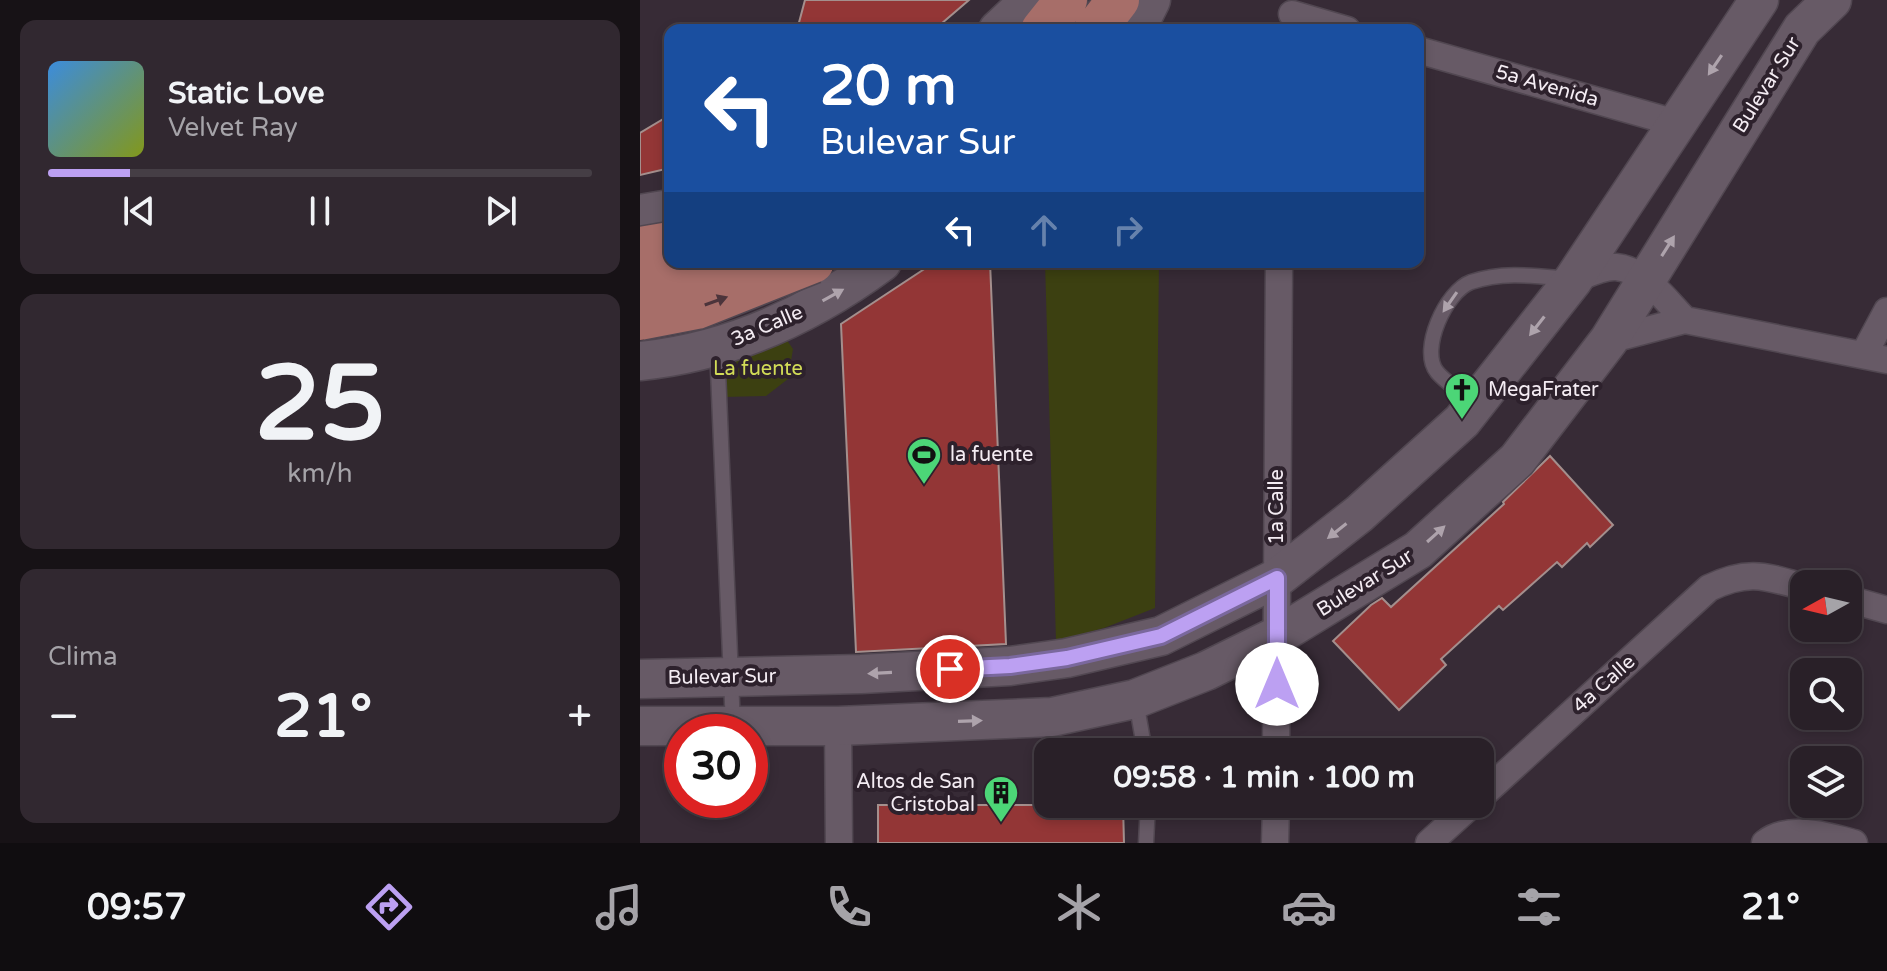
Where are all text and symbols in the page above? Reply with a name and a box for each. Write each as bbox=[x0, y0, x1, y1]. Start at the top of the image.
street label: Bulevar Sur bbox=[1728, 32, 1806, 137]
text: 20 m bbox=[820, 53, 956, 120]
one-way arrow bbox=[1708, 54, 1723, 75]
icon: left bbox=[688, 56, 792, 160]
street label: 5a Avenida bbox=[1493, 60, 1601, 112]
text: Static Love bbox=[168, 75, 324, 112]
text: Velvet Ray bbox=[168, 112, 298, 143]
text: Bulevar Sur bbox=[820, 121, 1016, 164]
icon: previous bbox=[117, 189, 161, 233]
icon: pause bbox=[298, 189, 342, 233]
icon: next bbox=[479, 189, 523, 233]
icon: left bbox=[938, 208, 982, 252]
icon: ahead bbox=[1022, 208, 1066, 252]
icon: right bbox=[1106, 208, 1150, 252]
one-way arrow bbox=[1661, 235, 1675, 257]
one-way arrow bbox=[822, 288, 844, 302]
one-way arrow bbox=[1443, 292, 1458, 313]
one-way arrow bbox=[704, 294, 728, 307]
street label: 3a Calle bbox=[728, 300, 806, 352]
one-way arrow bbox=[1530, 316, 1546, 336]
text: 25 bbox=[255, 343, 385, 468]
park label: La fuente bbox=[713, 357, 803, 381]
church icon: MegaFrater bbox=[1443, 371, 1481, 421]
place label: MegaFrater bbox=[1488, 378, 1599, 402]
sports icon: la fuente bbox=[905, 436, 943, 486]
place label: la fuente bbox=[950, 443, 1033, 467]
text: km/h bbox=[287, 458, 353, 489]
street label: 1a Calle bbox=[1265, 469, 1289, 545]
one-way arrow bbox=[1327, 523, 1347, 539]
one-way arrow bbox=[1427, 525, 1446, 543]
street label: Bulevar Sur bbox=[1313, 544, 1418, 622]
north arrow bbox=[1790, 570, 1862, 642]
map controls bbox=[1790, 570, 1862, 818]
pin bbox=[916, 635, 984, 703]
text: Clima bbox=[48, 641, 118, 672]
position arrow bbox=[1235, 642, 1319, 726]
icon: arrive bbox=[928, 647, 972, 691]
street label: 4a Calle bbox=[1568, 650, 1640, 718]
button: search bbox=[1790, 658, 1862, 730]
street label: Bulevar Sur bbox=[667, 664, 777, 690]
one-way arrow bbox=[867, 667, 892, 680]
text: 21° bbox=[274, 681, 372, 753]
text: − bbox=[48, 691, 79, 744]
text: + bbox=[567, 691, 592, 744]
speed limit sign: 30 bbox=[664, 714, 768, 818]
one-way arrow bbox=[958, 714, 983, 727]
button: layers bbox=[1790, 746, 1862, 818]
text: 09:58 · 1 min · 100 m bbox=[1113, 759, 1415, 796]
place label: Altos de San Cristobal bbox=[856, 770, 975, 817]
building icon: Altos de San Cristobal bbox=[982, 774, 1020, 824]
icon: directions bbox=[361, 879, 417, 935]
icon: music bbox=[591, 879, 647, 935]
icon: phone bbox=[821, 879, 877, 935]
icon: climate bbox=[1051, 879, 1107, 935]
icon: car bbox=[1281, 879, 1337, 935]
icon: filters bbox=[1511, 879, 1567, 935]
text: 09:57 bbox=[87, 886, 187, 929]
text: 21° bbox=[1741, 886, 1800, 929]

